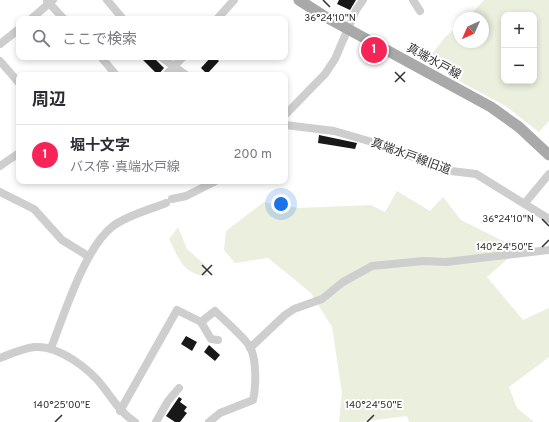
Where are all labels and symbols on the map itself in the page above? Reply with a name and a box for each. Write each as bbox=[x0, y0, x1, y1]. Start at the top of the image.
text: 36°24'10"N bbox=[304, 12, 356, 25]
north arrow bbox=[453, 12, 489, 48]
pin: 1 bbox=[361, 35, 387, 65]
street label: 真端水戸線 bbox=[403, 40, 464, 83]
street label: 真端水戸線旧道 bbox=[368, 135, 453, 179]
your location bbox=[271, 194, 291, 214]
text: 36°24'10"N bbox=[482, 213, 534, 226]
text: 140°24'50"E bbox=[476, 241, 534, 254]
text: 140°25'00"E bbox=[33, 399, 91, 412]
text: 140°24'50"E bbox=[345, 399, 403, 412]

